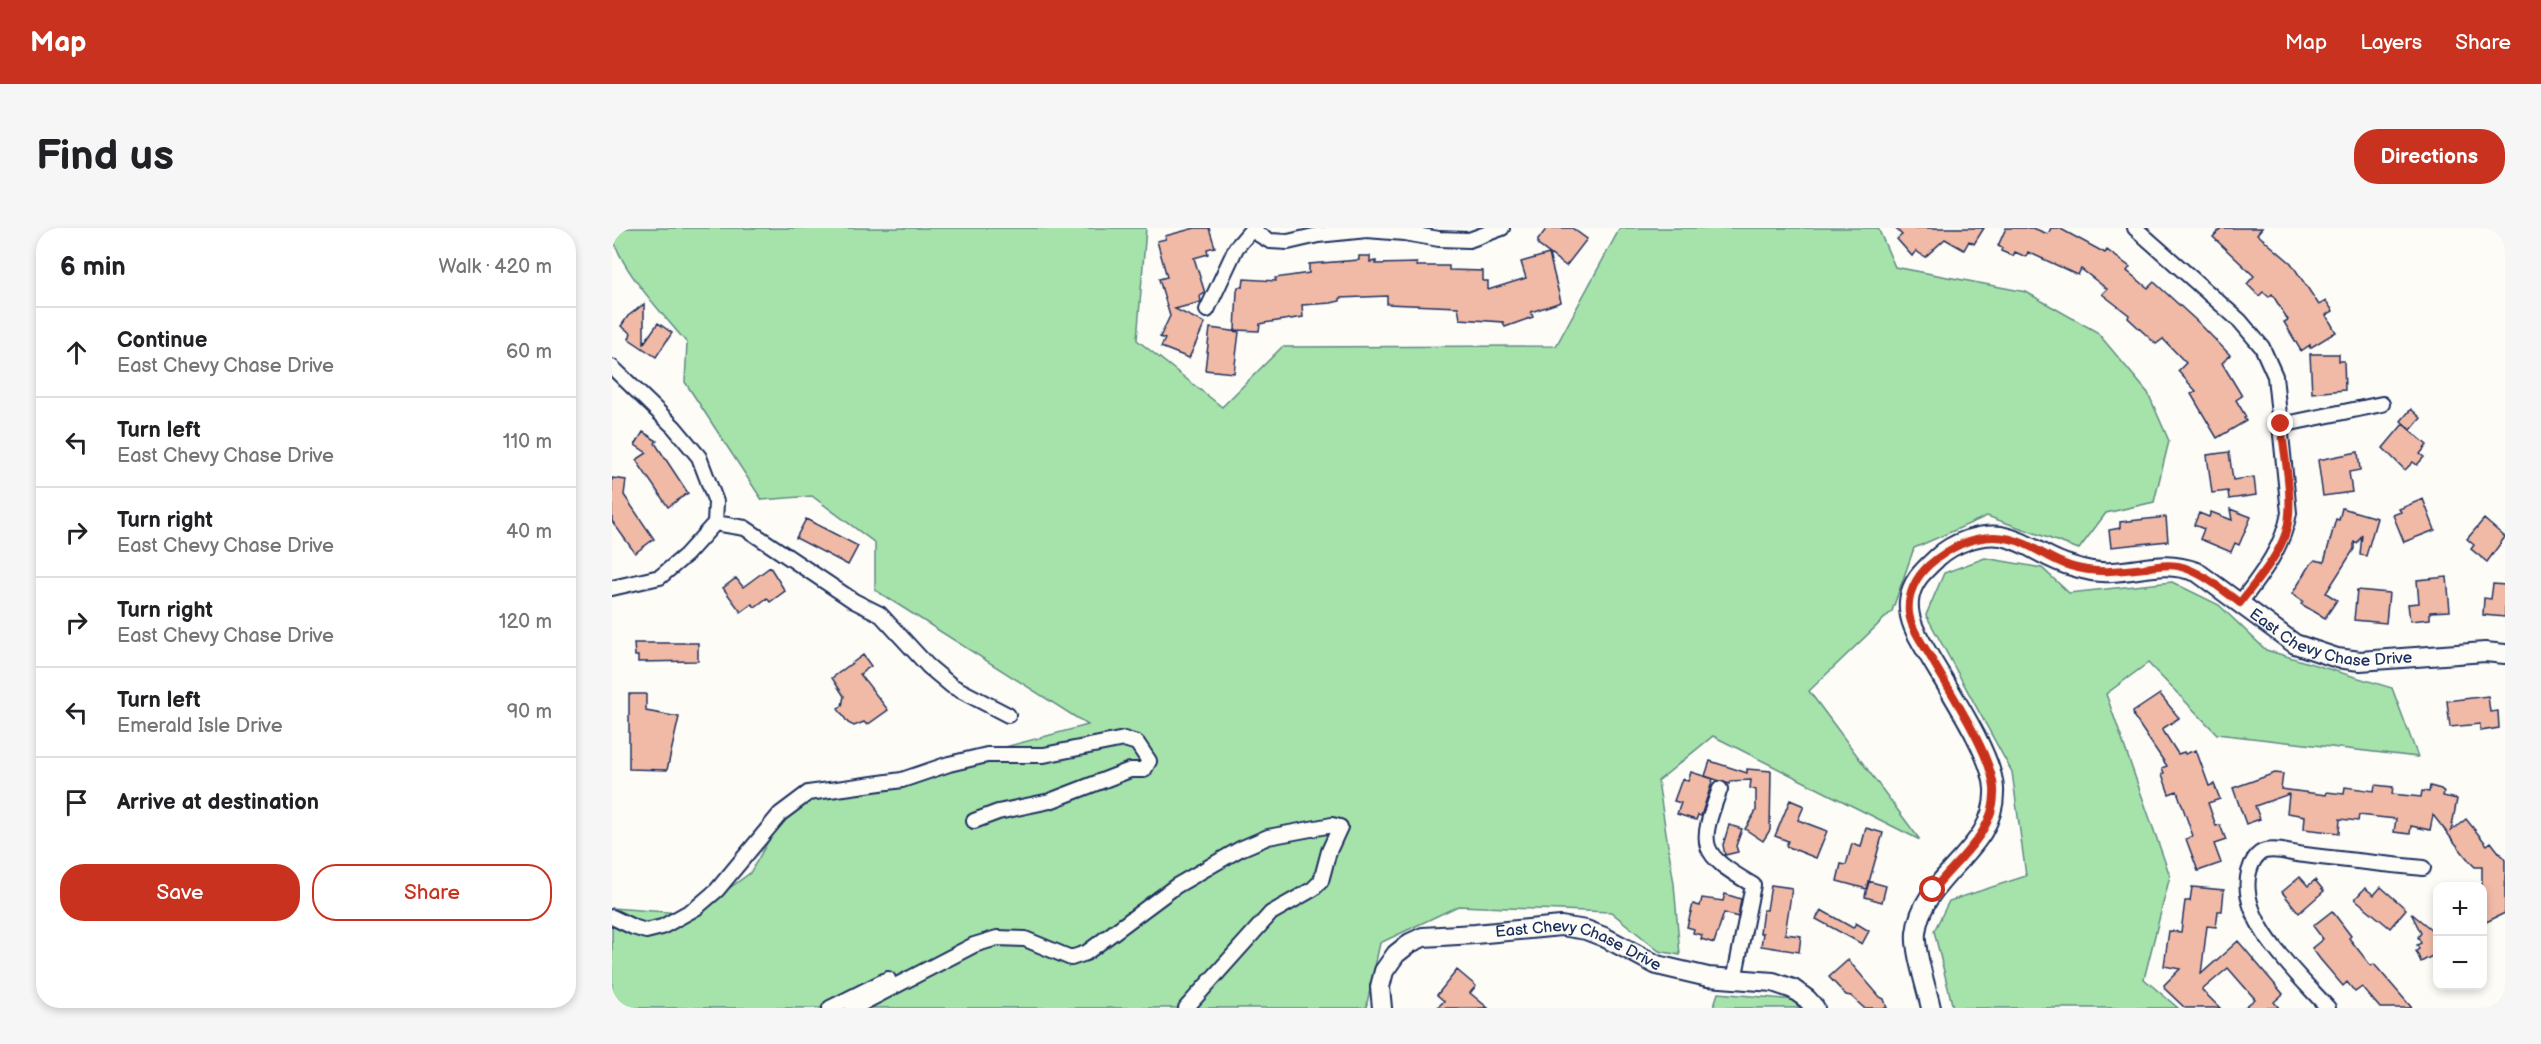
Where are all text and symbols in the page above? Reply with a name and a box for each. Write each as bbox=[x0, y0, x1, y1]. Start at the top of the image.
text: Map bbox=[30, 26, 86, 59]
text: Map bbox=[2285, 30, 2327, 55]
text: Layers bbox=[2360, 30, 2422, 55]
text: Share bbox=[2455, 30, 2511, 55]
button: Directions bbox=[2354, 129, 2505, 184]
text: Find us bbox=[36, 131, 174, 182]
text: 6 min bbox=[60, 252, 126, 283]
text: Walk · 420 m bbox=[439, 255, 552, 279]
text: Continue bbox=[117, 327, 207, 354]
icon: ahead bbox=[60, 336, 93, 369]
text: 60 m bbox=[506, 340, 552, 364]
text: East Chevy Chase Drive bbox=[117, 354, 334, 378]
route end bbox=[2267, 410, 2293, 436]
text: Turn left bbox=[117, 417, 201, 444]
icon: left bbox=[60, 426, 93, 459]
text: 110 m bbox=[503, 430, 552, 454]
text: East Chevy Chase Drive bbox=[117, 444, 334, 468]
text: Turn right bbox=[117, 507, 213, 534]
icon: right bbox=[60, 516, 93, 549]
text: 40 m bbox=[506, 520, 552, 544]
text: East Chevy Chase Drive bbox=[117, 534, 334, 558]
text: Turn right bbox=[117, 597, 213, 624]
street label: East Chevy Chase Drive bbox=[2246, 604, 2413, 671]
icon: right bbox=[60, 606, 93, 639]
text: 120 m bbox=[499, 610, 552, 634]
text: East Chevy Chase Drive bbox=[117, 624, 334, 648]
text: Turn left bbox=[117, 687, 201, 714]
icon: left bbox=[60, 696, 93, 729]
text: 90 m bbox=[507, 700, 552, 724]
text: Emerald Isle Drive bbox=[117, 714, 283, 738]
icon: arrive bbox=[60, 786, 93, 819]
text: Arrive at destination bbox=[117, 789, 319, 816]
button: Save bbox=[60, 864, 300, 921]
button: Share bbox=[312, 864, 552, 921]
route start bbox=[1919, 876, 1945, 902]
map controls bbox=[2433, 882, 2487, 990]
button: + bbox=[2433, 882, 2487, 936]
street label: East Chevy Chase Drive bbox=[1495, 916, 1665, 975]
button: − bbox=[2433, 936, 2487, 990]

